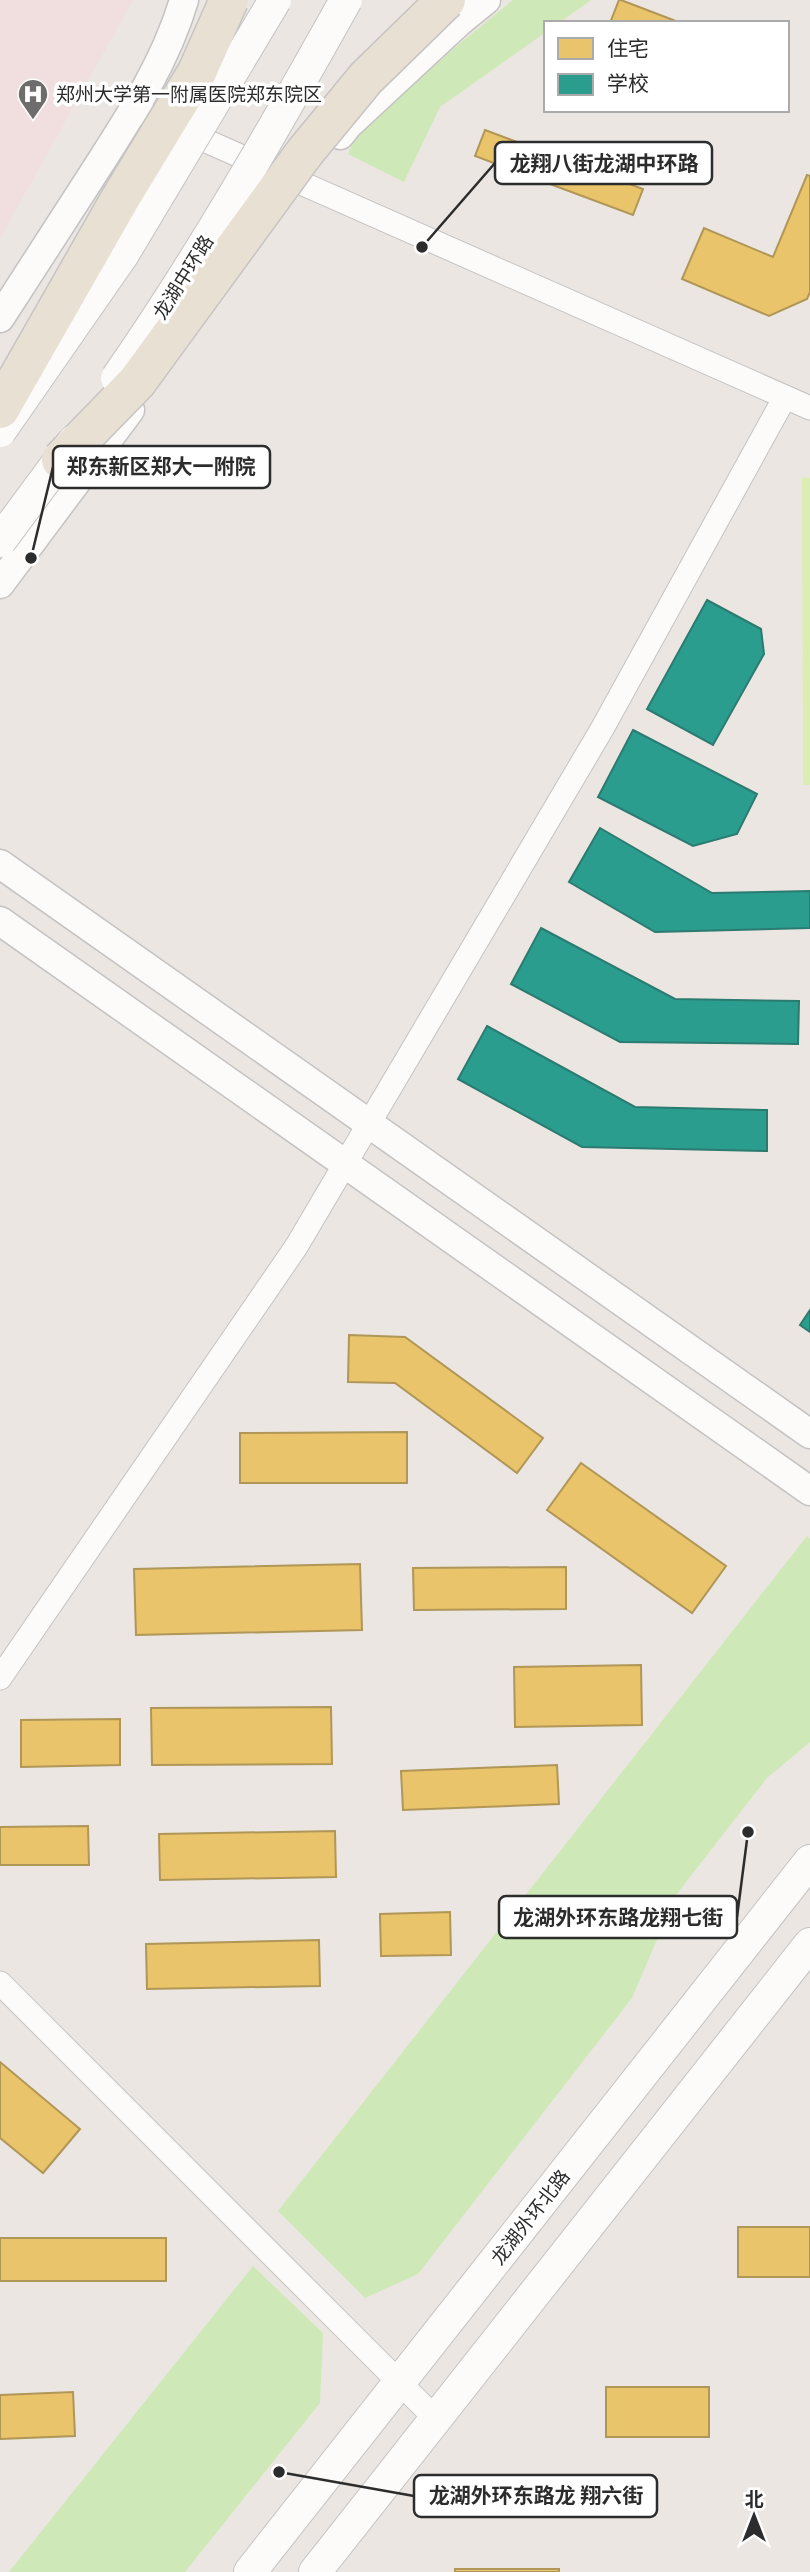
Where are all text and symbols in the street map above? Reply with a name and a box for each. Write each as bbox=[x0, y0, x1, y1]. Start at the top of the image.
legend bbox=[544, 21, 789, 112]
text: 住宅 bbox=[607, 36, 649, 61]
text: 学校 bbox=[607, 71, 649, 96]
hospital icon: 郑州大学第一附属医院郑东院区 bbox=[16, 77, 50, 121]
place label: 郑州大学第一附属医院郑东院区 bbox=[56, 83, 322, 105]
callout: 龙翔八街龙湖中环路 bbox=[495, 142, 712, 184]
text: 龙翔八街龙湖中环路 bbox=[510, 151, 699, 176]
street label: 龙湖中环路 bbox=[148, 231, 218, 323]
callout: 郑东新区郑大一附院 bbox=[53, 446, 270, 488]
text: 郑东新区郑大一附院 bbox=[67, 454, 256, 479]
callout: 龙湖外环东路龙翔七街 bbox=[499, 1896, 737, 1938]
text: 龙湖外环东路龙翔七街 bbox=[513, 1905, 723, 1930]
street label: 龙湖外环北路 bbox=[486, 2165, 574, 2269]
callout: 龙湖外环东路龙 翔六街 bbox=[414, 2475, 657, 2517]
north arrow bbox=[719, 2481, 789, 2551]
text: 龙湖外环东路龙 翔六街 bbox=[429, 2483, 643, 2508]
text: 北 bbox=[744, 2488, 764, 2510]

